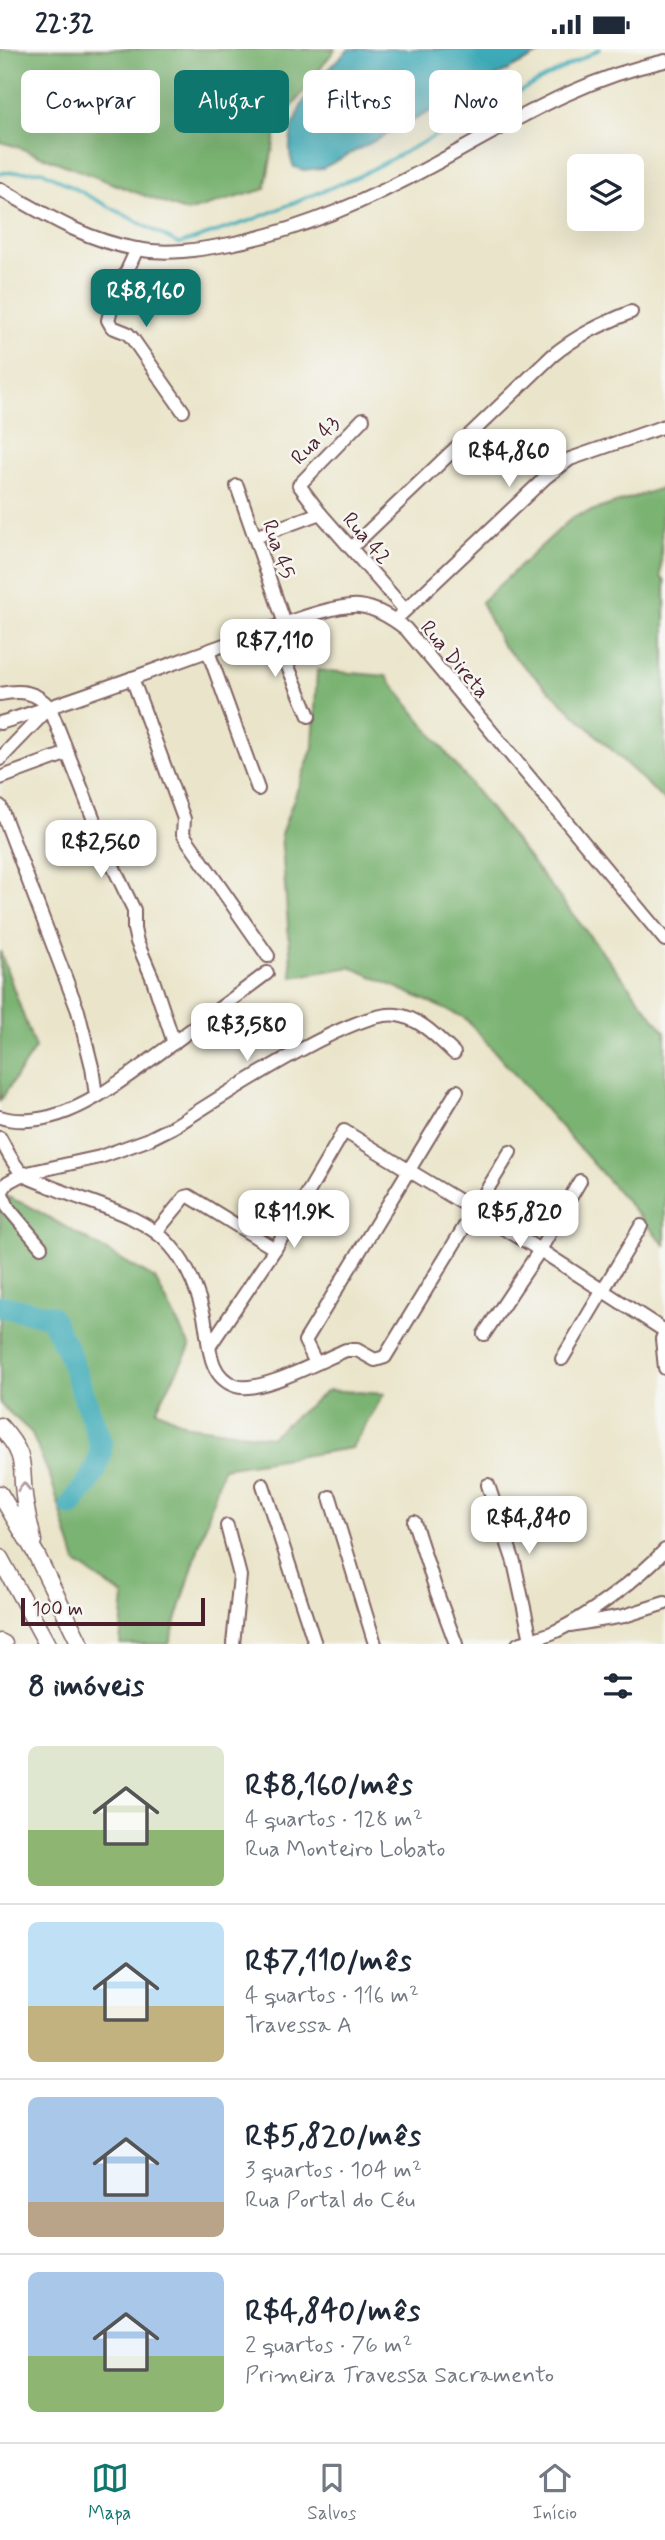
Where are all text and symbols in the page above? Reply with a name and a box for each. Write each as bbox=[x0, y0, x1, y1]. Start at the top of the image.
text: 22:32 bbox=[35, 8, 94, 42]
chip: Comprar bbox=[21, 70, 160, 133]
chip: Alugar bbox=[174, 70, 289, 133]
chip: Filtros bbox=[303, 70, 415, 133]
chip: Novo bbox=[429, 70, 522, 133]
map controls bbox=[567, 154, 644, 231]
button: layers bbox=[567, 154, 644, 231]
pin: R$8,160 bbox=[81, 269, 211, 329]
text: R$8,160 bbox=[107, 277, 185, 307]
street label: Rua 43 bbox=[285, 410, 346, 471]
pin: R$4,860 bbox=[444, 429, 574, 489]
text: R$4,860 bbox=[468, 437, 550, 467]
street label: Rua 42 bbox=[336, 506, 397, 571]
street label: Rua 45 bbox=[255, 516, 301, 583]
street label: Rua Direta bbox=[413, 615, 495, 705]
pin: R$7,110 bbox=[210, 619, 340, 679]
text: R$7,110 bbox=[236, 627, 314, 657]
pin: R$2,560 bbox=[36, 821, 166, 880]
text: R$2,560 bbox=[61, 828, 141, 858]
pin: R$3,580 bbox=[182, 1003, 312, 1063]
text: R$3,580 bbox=[207, 1011, 287, 1041]
pin: R$11.9K bbox=[229, 1191, 359, 1250]
pin: R$5,820 bbox=[455, 1191, 585, 1250]
text: R$11.9K bbox=[254, 1198, 334, 1228]
text: R$5,820 bbox=[478, 1198, 562, 1228]
one-way arrow bbox=[17, 1481, 32, 1492]
pin: R$4,840 bbox=[464, 1497, 594, 1556]
text: R$4,840 bbox=[487, 1504, 571, 1534]
scale bar bbox=[21, 1595, 205, 1627]
text: 100 m bbox=[32, 1597, 83, 1622]
text: 8 imóveis bbox=[28, 1667, 144, 1706]
icon: filters bbox=[599, 1667, 637, 1705]
text: R$8,160/mês bbox=[245, 1766, 413, 1805]
icon: home bbox=[84, 1774, 168, 1858]
text: 4 quartos · 128 m² bbox=[245, 1805, 423, 1835]
text: Rua Monteiro Lobato bbox=[245, 1835, 445, 1865]
text: R$7,110/mês bbox=[245, 1942, 411, 1981]
icon: home bbox=[84, 1950, 168, 2034]
text: 4 quartos · 116 m² bbox=[245, 1981, 419, 2011]
text: Travessa A bbox=[245, 2011, 352, 2041]
text: R$5,820/mês bbox=[245, 2117, 421, 2156]
icon: home bbox=[84, 2125, 168, 2209]
text: 3 quartos · 104 m² bbox=[245, 2156, 422, 2186]
text: Rua Portal do Céu bbox=[245, 2186, 415, 2216]
text: R$4,840/mês bbox=[245, 2292, 420, 2331]
icon: home bbox=[84, 2300, 168, 2384]
text: 2 quartos · 76 m² bbox=[245, 2331, 413, 2361]
text: Primeira Travessa Sacramento bbox=[245, 2361, 554, 2391]
tab: Mapa bbox=[88, 2459, 131, 2526]
tab: Salvos bbox=[307, 2459, 356, 2526]
tab: Início bbox=[532, 2459, 577, 2526]

